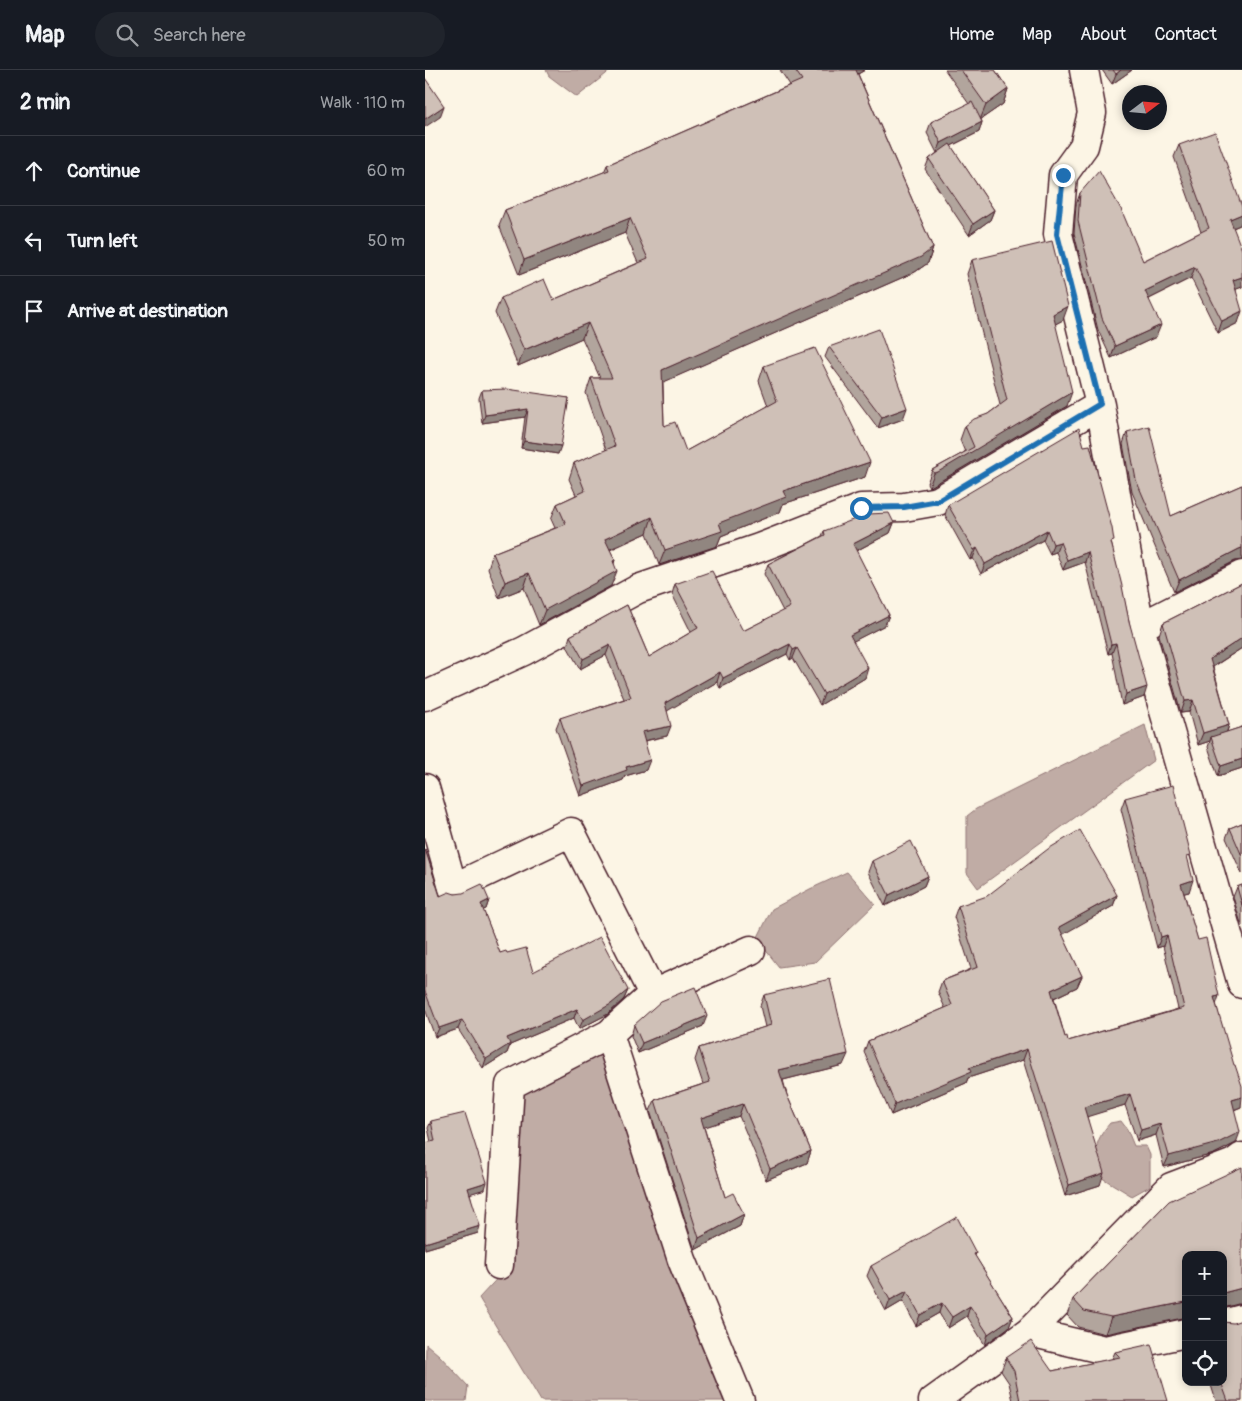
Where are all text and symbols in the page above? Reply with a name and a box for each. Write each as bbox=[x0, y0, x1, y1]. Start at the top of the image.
search box bbox=[95, 12, 445, 57]
text: Map bbox=[25, 20, 65, 49]
icon: search bbox=[113, 21, 141, 49]
text: Search here bbox=[153, 23, 246, 47]
text: Home bbox=[949, 23, 994, 46]
text: Map bbox=[1022, 23, 1052, 46]
text: About bbox=[1080, 23, 1126, 46]
text: Contact bbox=[1154, 23, 1217, 46]
north arrow bbox=[1122, 85, 1167, 130]
text: 2 min bbox=[20, 89, 70, 116]
text: Walk · 110 m bbox=[320, 93, 405, 113]
icon: ahead bbox=[20, 157, 48, 185]
text: Continue bbox=[67, 159, 140, 183]
text: 60 m bbox=[367, 161, 405, 181]
route end bbox=[1052, 164, 1075, 187]
icon: left bbox=[20, 227, 48, 255]
text: Turn left bbox=[67, 229, 137, 253]
text: 50 m bbox=[368, 231, 405, 251]
icon: arrive bbox=[20, 297, 48, 325]
text: Arrive at destination bbox=[67, 299, 228, 323]
route start bbox=[850, 497, 873, 520]
map controls bbox=[1182, 1251, 1227, 1386]
button: + bbox=[1182, 1251, 1227, 1296]
button: − bbox=[1182, 1296, 1227, 1341]
button: locate bbox=[1182, 1341, 1227, 1386]

